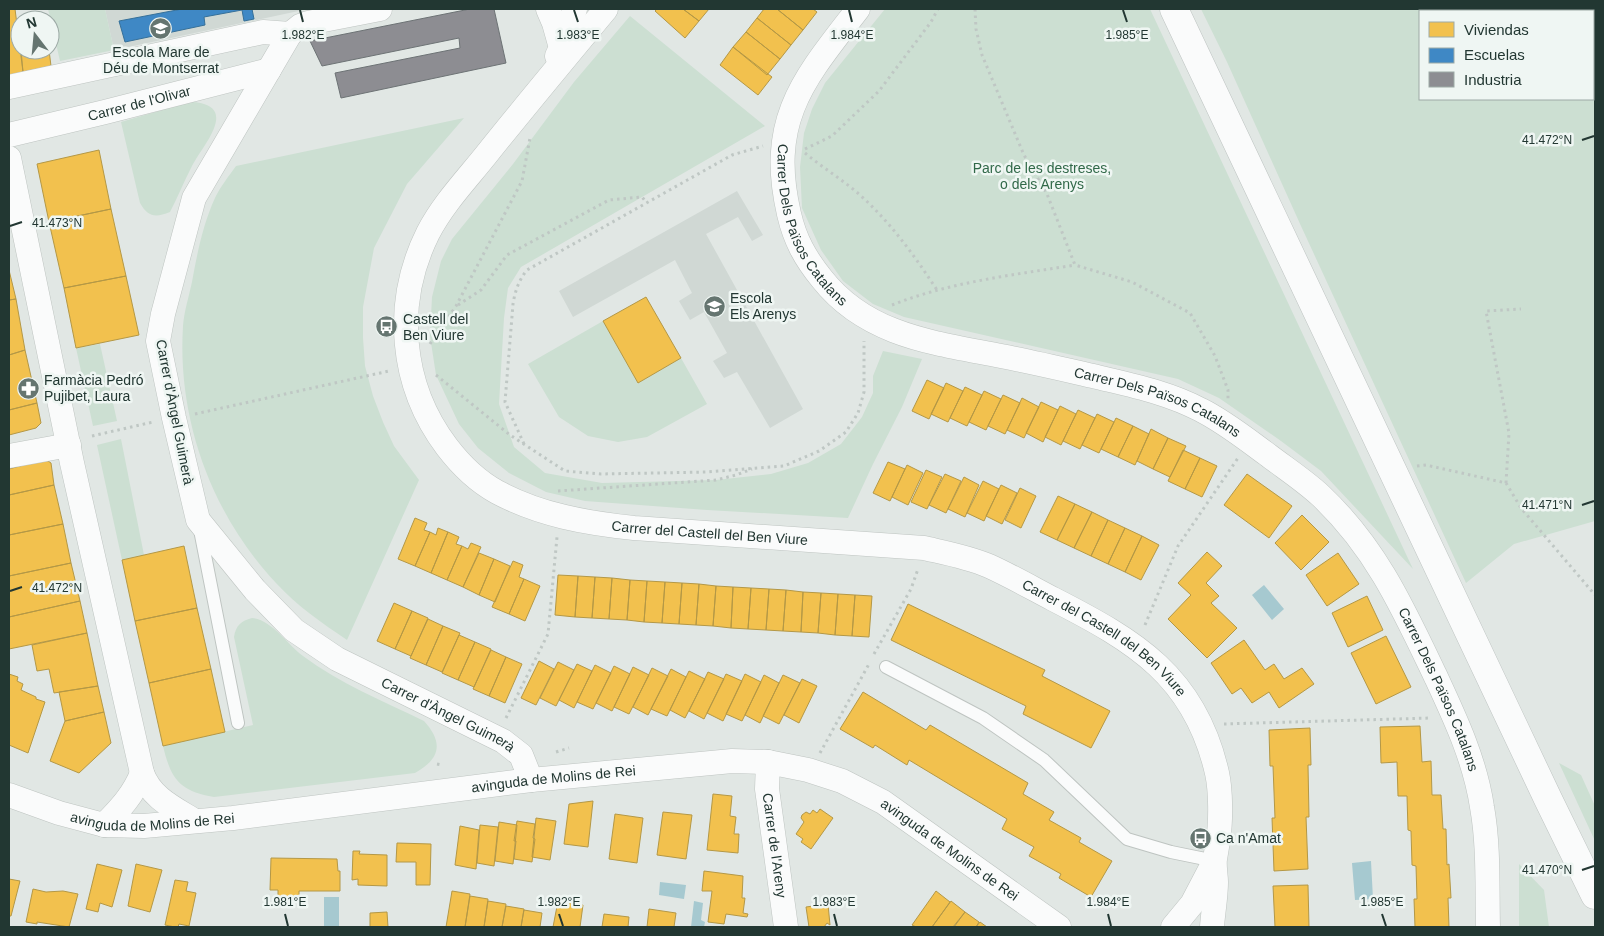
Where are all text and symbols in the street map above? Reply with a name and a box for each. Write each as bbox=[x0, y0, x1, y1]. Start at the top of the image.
north arrow bbox=[10, 10, 60, 60]
legend bbox=[1419, 10, 1594, 100]
text: N bbox=[24, 13, 38, 32]
school or university icon: Escola Mare de Déu de Montserrat bbox=[149, 17, 173, 41]
text: Viviendas bbox=[1464, 21, 1529, 38]
text: 1.982°E bbox=[282, 28, 324, 42]
text: 1.983°E bbox=[557, 28, 599, 42]
text: 1.984°E bbox=[831, 28, 873, 42]
text: 1.985°E bbox=[1106, 28, 1148, 42]
place label: Escola Mare de Déu de Montserrat bbox=[103, 44, 219, 76]
text: Escuelas bbox=[1464, 46, 1525, 63]
text: Industria bbox=[1464, 71, 1522, 88]
street label: Carrer de l'Olivar bbox=[86, 82, 193, 124]
text: 41.472°N bbox=[1522, 133, 1572, 147]
street label: Carrer Dels Països Catalans bbox=[774, 143, 851, 309]
park label: Parc de les destreses, o dels Arenys bbox=[973, 160, 1111, 192]
text: 41.473°N bbox=[32, 216, 82, 230]
place label: Escola Els Arenys bbox=[730, 290, 796, 322]
school or university icon: Escola Els Arenys bbox=[702, 294, 726, 318]
place label: Castell del Ben Viure bbox=[403, 311, 468, 343]
bus stop icon: Castell del Ben Viure bbox=[375, 315, 399, 339]
street label: Carrer d'Àngel Guimerà bbox=[153, 338, 197, 486]
street label: Carrer Dels Països Catalans bbox=[1073, 364, 1244, 440]
place label: Farmàcia Pedró Pujibet, Laura bbox=[44, 372, 144, 404]
pharmacy icon: Farmàcia Pedró Pujibet, Laura bbox=[16, 376, 40, 400]
text: 41.471°N bbox=[1522, 498, 1572, 512]
street label: Carrer del Castell del Ben Viure bbox=[611, 517, 809, 548]
street label: Carrer del Castell del Ben Viure bbox=[1019, 576, 1190, 699]
text: 41.472°N bbox=[32, 581, 82, 595]
street label: Carrer Dels Països Catalans bbox=[1395, 605, 1482, 773]
street label: Carrer d'Àngel Guimerà bbox=[379, 674, 518, 755]
street label: avinguda de Molins de Rei bbox=[470, 762, 636, 796]
street label: Carrer de l'Areny bbox=[760, 792, 790, 899]
street label: avinguda de Molins de Rei bbox=[878, 795, 1022, 904]
street label: avinguda de Molins de Rei bbox=[69, 808, 235, 834]
bus stop icon: Ca n'Amat bbox=[1188, 826, 1212, 850]
place label: Ca n'Amat bbox=[1216, 830, 1281, 846]
text: 41.470°N bbox=[1522, 863, 1572, 877]
text: 1.981°E bbox=[264, 895, 306, 909]
text: 1.982°E bbox=[538, 895, 580, 909]
text: 1.983°E bbox=[813, 895, 855, 909]
text: 1.984°E bbox=[1087, 895, 1129, 909]
text: 1.985°E bbox=[1361, 895, 1403, 909]

